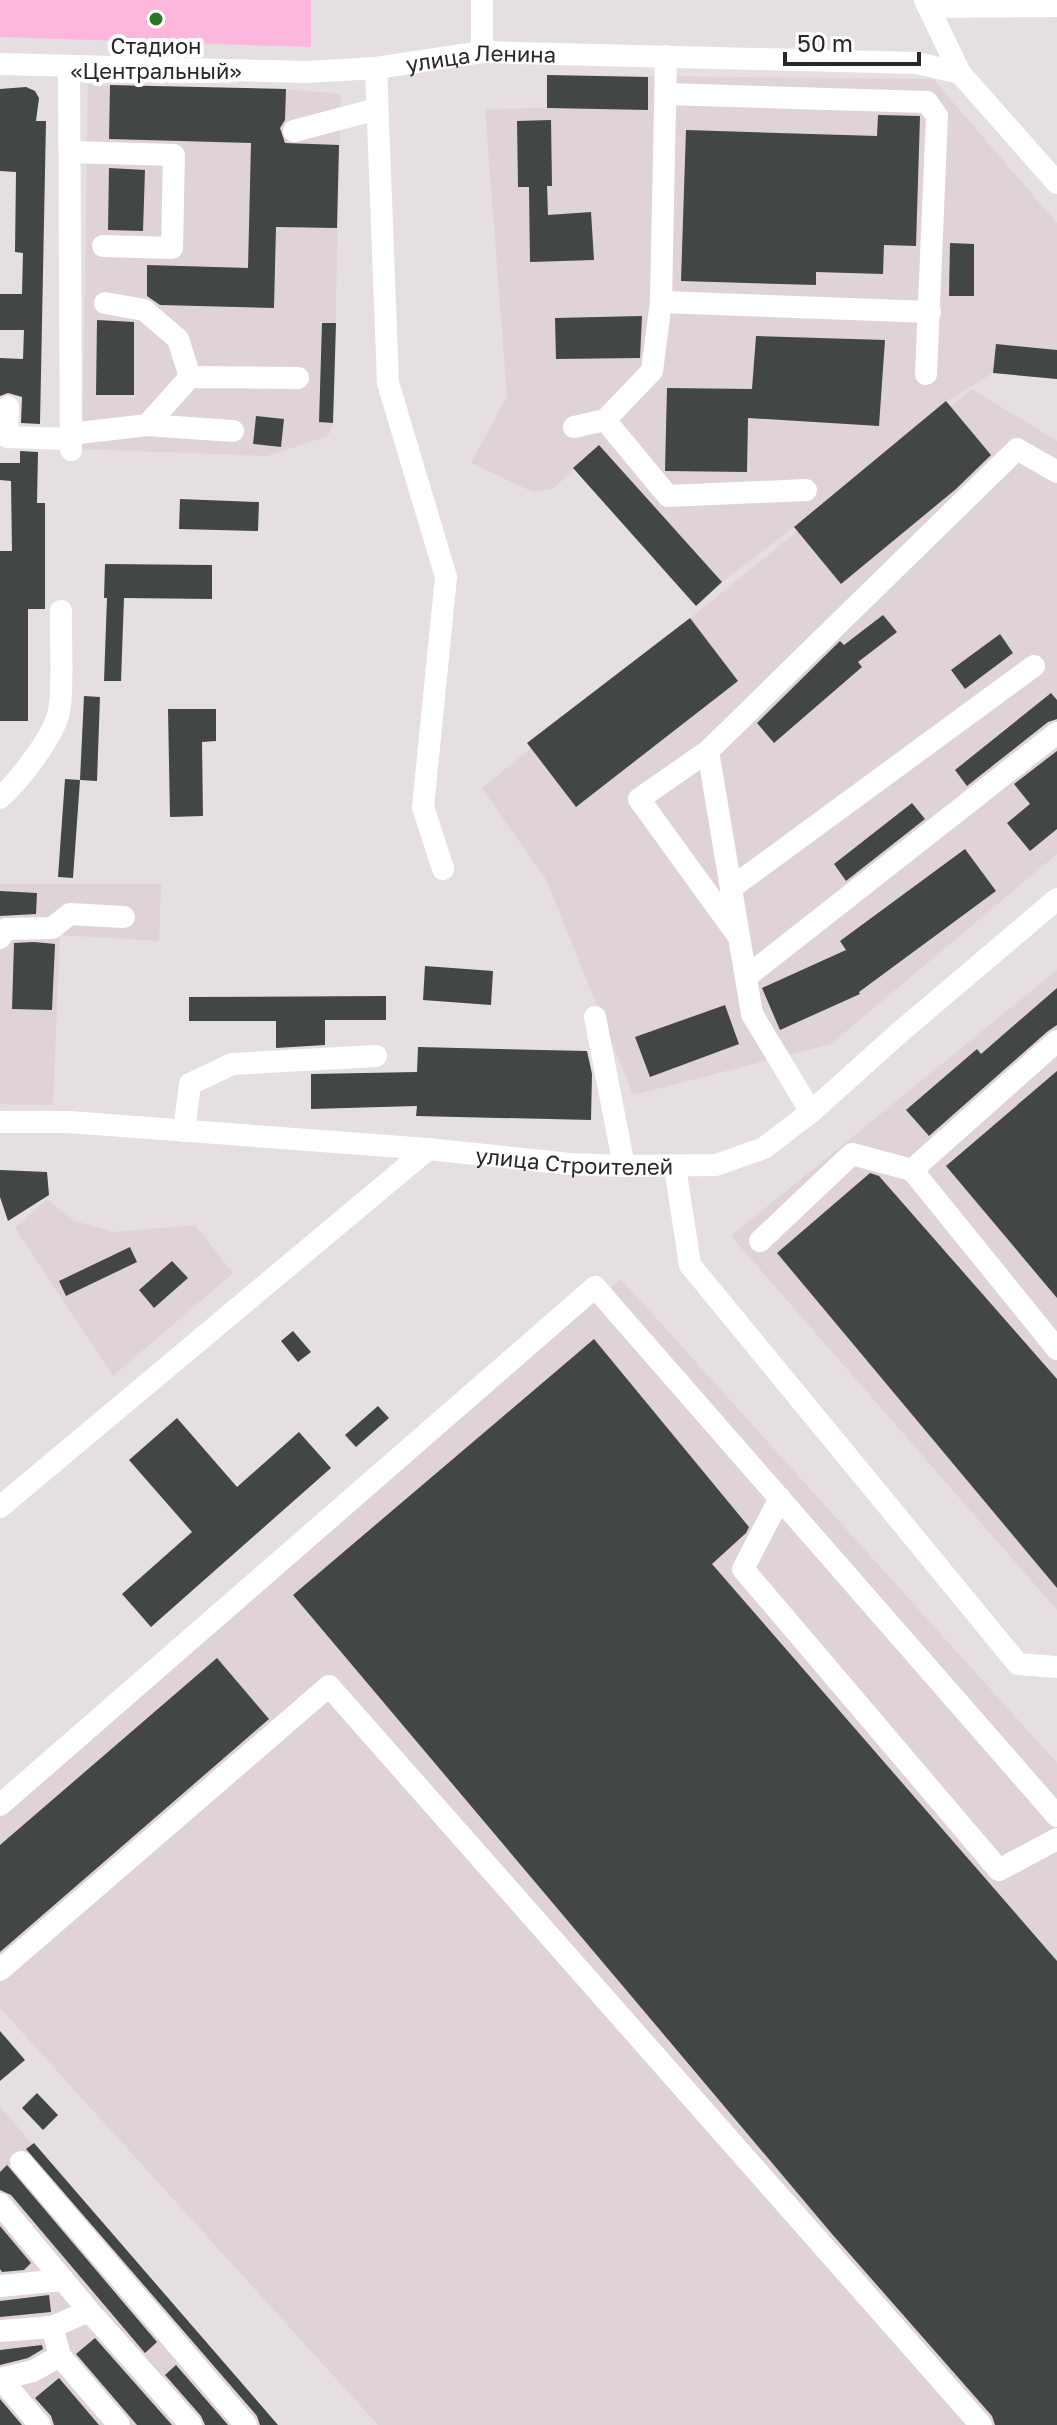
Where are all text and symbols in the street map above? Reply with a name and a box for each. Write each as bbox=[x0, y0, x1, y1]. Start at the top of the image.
marker: Стадион «Центральный» bbox=[147, 10, 165, 28]
scale bar bbox=[785, 16, 919, 66]
text: 50 m bbox=[797, 28, 853, 57]
place label: Стадион «Центральный» bbox=[70, 32, 242, 84]
street label: улица Ленина bbox=[404, 38, 557, 77]
street label: улица Строителей bbox=[474, 1141, 673, 1180]

